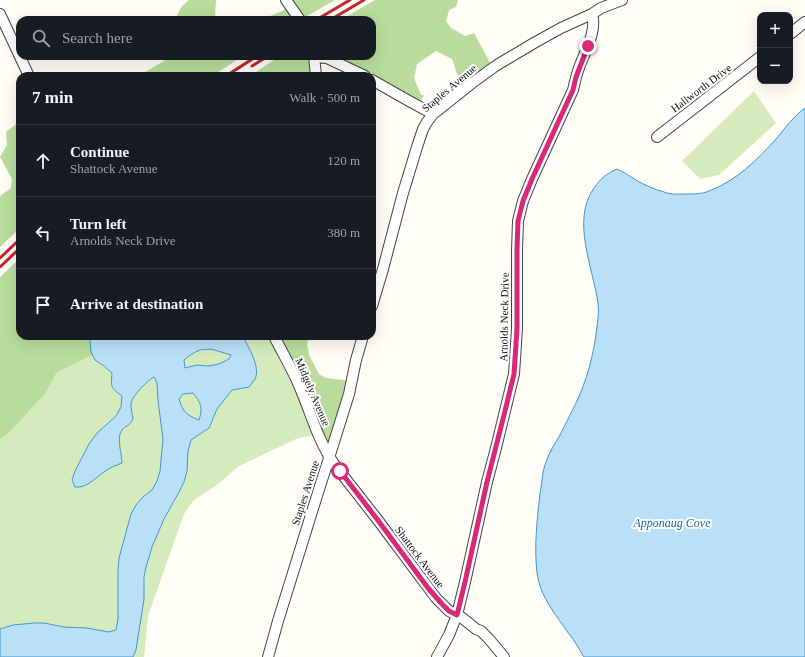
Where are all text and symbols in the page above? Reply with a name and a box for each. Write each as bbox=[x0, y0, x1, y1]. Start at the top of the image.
map controls bbox=[757, 12, 793, 84]
button: + bbox=[757, 12, 793, 48]
search box bbox=[16, 16, 376, 60]
icon: search bbox=[30, 27, 52, 49]
text: Search here bbox=[62, 30, 132, 46]
route end bbox=[579, 37, 597, 55]
button: − bbox=[757, 48, 793, 84]
street label: Hallworth Drive bbox=[668, 61, 734, 115]
street label: Staples Avenue bbox=[419, 62, 479, 114]
text: 7 min bbox=[32, 88, 73, 107]
text: Walk · 500 m bbox=[289, 90, 360, 105]
text: Continue bbox=[70, 144, 129, 160]
icon: ahead bbox=[32, 150, 54, 172]
text: 120 m bbox=[327, 153, 360, 168]
text: Shattock Avenue bbox=[70, 161, 158, 176]
text: Turn left bbox=[70, 216, 127, 232]
icon: left bbox=[32, 222, 54, 244]
text: 380 m bbox=[327, 225, 360, 240]
text: Arnolds Neck Drive bbox=[70, 233, 175, 248]
street label: Arnolds Neck Drive bbox=[497, 272, 511, 362]
icon: arrive bbox=[32, 294, 54, 316]
text: Arrive at destination bbox=[70, 296, 203, 312]
street label: Midgely Avenue bbox=[293, 356, 333, 428]
street label: Staples Avenue bbox=[289, 459, 321, 527]
route start bbox=[331, 462, 349, 480]
water label: Apponaug Cove bbox=[633, 516, 711, 530]
street label: Shattock Avenue bbox=[393, 524, 447, 590]

